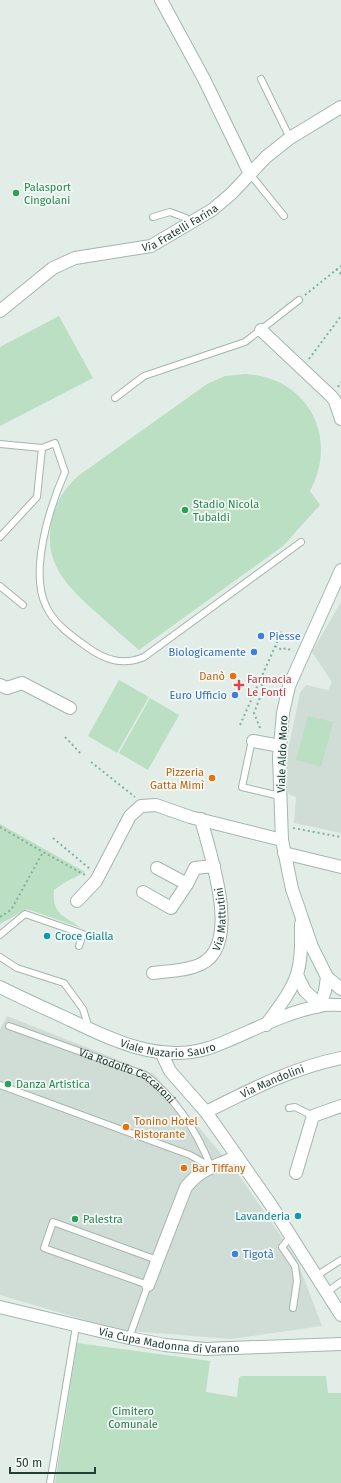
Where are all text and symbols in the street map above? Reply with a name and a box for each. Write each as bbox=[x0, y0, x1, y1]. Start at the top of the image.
place label: Palasport Cingolani bbox=[24, 181, 71, 207]
marker: Palasport Cingolani bbox=[11, 188, 21, 198]
street label: Via Fratelli Farina bbox=[141, 202, 221, 254]
place label: Stadio Nicola Tubaldi bbox=[193, 498, 259, 524]
marker: Stadio Nicola Tubaldi bbox=[180, 505, 190, 515]
place label: Piesse bbox=[269, 630, 301, 643]
marker: Piesse bbox=[256, 631, 266, 641]
place label: Biologicamente bbox=[169, 646, 246, 659]
marker: Biologicamente bbox=[249, 647, 259, 657]
place label: Danò bbox=[199, 670, 225, 683]
marker: Danò bbox=[228, 671, 238, 681]
place label: Farmacia Le Fonti bbox=[247, 673, 292, 699]
marker: Farmacia Le Fonti bbox=[234, 680, 244, 690]
place label: Euro Ufficio bbox=[170, 689, 227, 702]
marker: Euro Ufficio bbox=[230, 690, 240, 700]
street label: Viale Aldo Moro bbox=[275, 715, 290, 793]
place label: Pizzeria Gatta Mimì bbox=[150, 766, 204, 792]
marker: Pizzeria Gatta Mimì bbox=[207, 773, 217, 783]
street label: Via Mattutini bbox=[210, 887, 229, 953]
place label: Croce Gialla bbox=[55, 930, 114, 943]
marker: Croce Gialla bbox=[42, 931, 52, 941]
street label: Viale Nazario Sauro bbox=[118, 1036, 218, 1060]
street label: Via Rodolfo Ceccaroni bbox=[77, 1046, 178, 1106]
street label: Via Mandolini bbox=[238, 1063, 306, 1101]
place label: Danza Artistica bbox=[16, 1078, 90, 1091]
marker: Danza Artistica bbox=[3, 1079, 13, 1089]
place label: Tonino Hotel Ristorante bbox=[134, 1115, 198, 1141]
marker: Tonino Hotel Ristorante bbox=[121, 1122, 131, 1132]
place label: Bar Tiffany bbox=[192, 1162, 246, 1175]
marker: Bar Tiffany bbox=[179, 1163, 189, 1173]
place label: Lavanderia bbox=[235, 1210, 290, 1223]
marker: Lavanderia bbox=[293, 1211, 303, 1221]
place label: Palestra bbox=[83, 1213, 123, 1226]
marker: Palestra bbox=[70, 1214, 80, 1224]
place label: Tigotà bbox=[243, 1248, 274, 1261]
marker: Tigotà bbox=[230, 1249, 240, 1259]
street label: Via Cupa Madonna di Varano bbox=[97, 1325, 240, 1356]
park label: Cimitero Comunale bbox=[108, 1405, 158, 1431]
scale bar bbox=[10, 1449, 95, 1475]
text: 50 m bbox=[16, 1456, 42, 1470]

